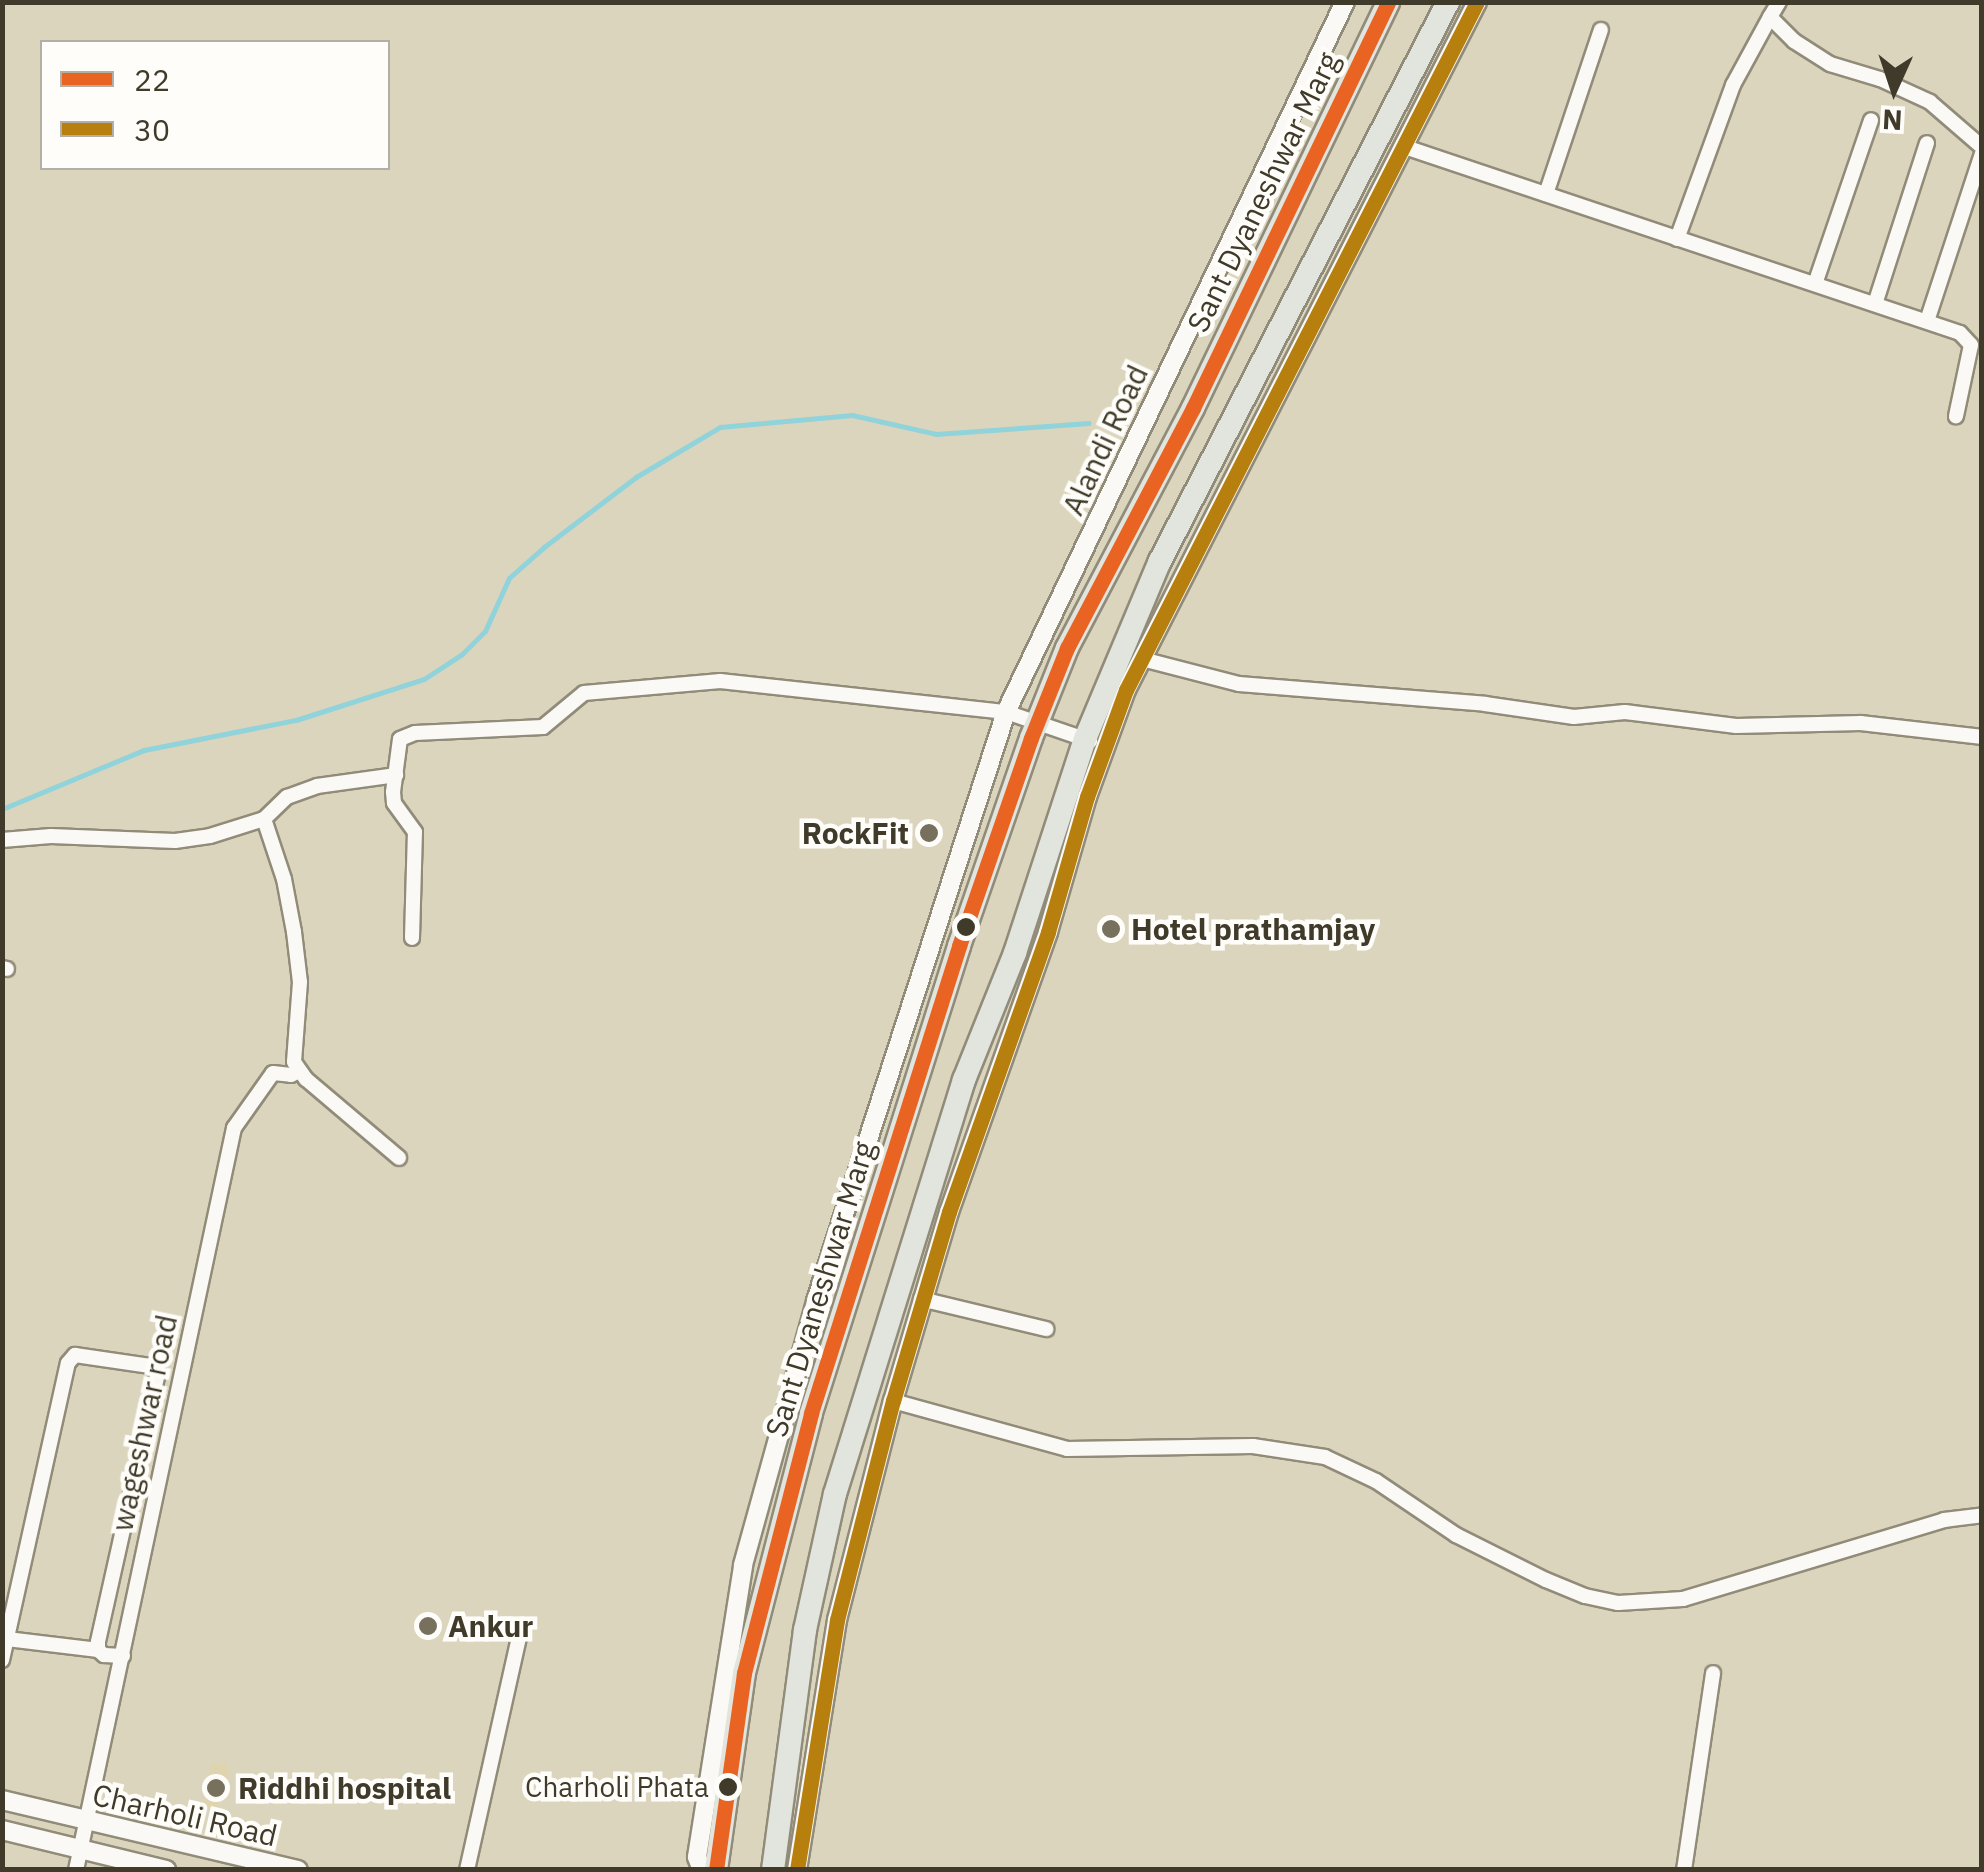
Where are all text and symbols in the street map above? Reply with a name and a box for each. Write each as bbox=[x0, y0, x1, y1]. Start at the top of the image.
legend bbox=[40, 40, 390, 170]
north arrow bbox=[1844, 40, 1944, 140]
street label: Sant Dyaneshwar Marg bbox=[1179, 46, 1347, 338]
text: 22 bbox=[134, 60, 170, 99]
text: N bbox=[1881, 101, 1903, 139]
text: 30 bbox=[134, 110, 170, 149]
street label: Alandi Road bbox=[1055, 359, 1155, 521]
place label: RockFit bbox=[802, 815, 909, 851]
marker: RockFit bbox=[918, 822, 940, 844]
place label: Hotel prathamjay bbox=[1131, 911, 1375, 947]
unlabelled marker bbox=[956, 917, 976, 937]
marker: Hotel prathamjay bbox=[1100, 918, 1122, 940]
street label: Sant Dyaneshwar Marg bbox=[758, 1137, 882, 1441]
street label: wageshwar road bbox=[103, 1311, 185, 1535]
place label: Ankur bbox=[448, 1608, 533, 1644]
marker: Ankur bbox=[417, 1615, 439, 1637]
place label: Riddhi hospital bbox=[238, 1770, 451, 1806]
place label: Charholi Phata bbox=[525, 1770, 709, 1804]
marker: Riddhi hospital bbox=[203, 1775, 229, 1801]
street label: Charholi Road bbox=[89, 1776, 281, 1854]
marker: Charholi Phata bbox=[718, 1777, 738, 1797]

